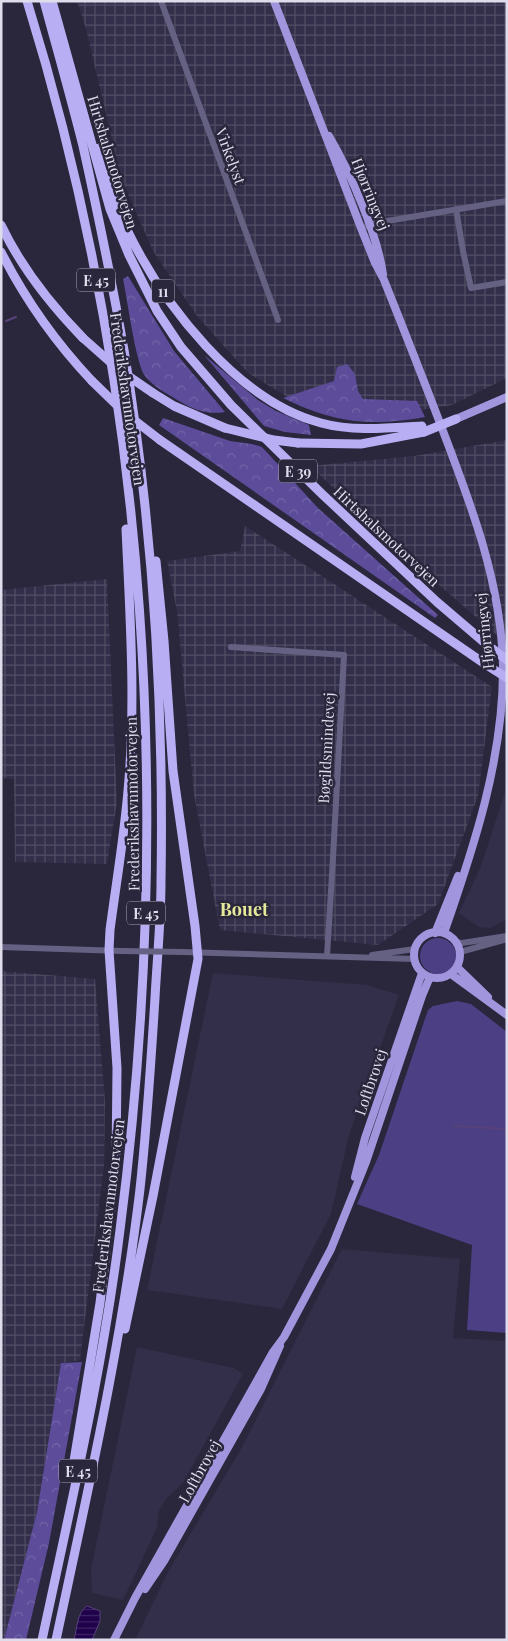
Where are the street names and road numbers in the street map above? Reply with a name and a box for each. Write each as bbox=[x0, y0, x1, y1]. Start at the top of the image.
street label: Hirtshalsmotorvejen bbox=[83, 93, 143, 231]
street label: Virkelyst bbox=[211, 124, 251, 188]
street label: Hjørringvej bbox=[347, 155, 395, 233]
road number: E 45 bbox=[77, 268, 115, 292]
road number: 11 bbox=[152, 280, 174, 302]
street label: Frederikshavnmotorvejen bbox=[106, 311, 150, 487]
road number: E 39 bbox=[279, 460, 317, 482]
street label: Hirtshalsmotorvejen bbox=[329, 481, 445, 591]
street label: Hjørringvej bbox=[470, 592, 498, 670]
street label: Bøgildsmindevej bbox=[313, 692, 339, 804]
street label: Frederikshavnmotorvejen bbox=[120, 717, 144, 891]
road number: E 45 bbox=[127, 901, 165, 924]
street label: Loftbrovej bbox=[349, 1046, 391, 1118]
street label: Frederikshavnmotorvejen bbox=[87, 1118, 129, 1294]
street label: Loftbrovej bbox=[174, 1436, 224, 1506]
road number: E 45 bbox=[59, 1460, 97, 1482]

